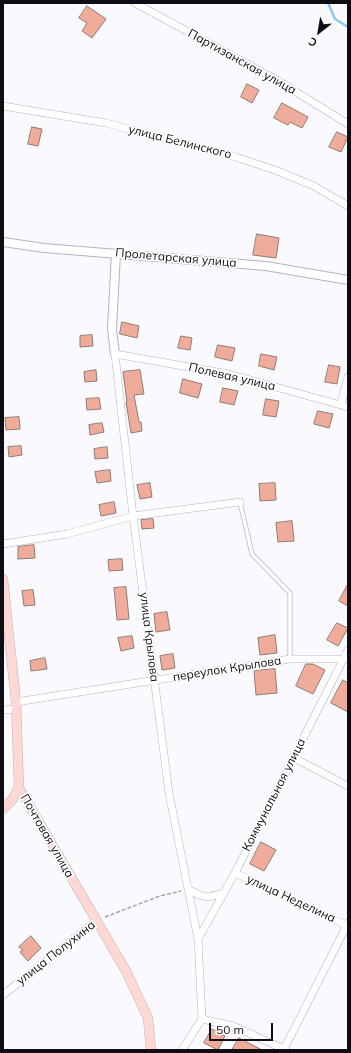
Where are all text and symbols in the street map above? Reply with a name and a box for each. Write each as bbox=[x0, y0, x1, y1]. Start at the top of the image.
north arrow bbox=[299, 12, 339, 52]
street label: Партизанская улица bbox=[185, 26, 299, 98]
text: С bbox=[306, 34, 320, 50]
street label: улица Белинского bbox=[127, 122, 233, 162]
street label: Пролетарская улица bbox=[115, 246, 237, 270]
street label: Полевая улица bbox=[187, 360, 277, 394]
street label: улица Крылова bbox=[136, 591, 162, 683]
street label: переулок Крылова bbox=[172, 653, 282, 685]
street label: Коммунальная улица bbox=[239, 736, 309, 854]
street label: Почтовая улица bbox=[17, 792, 77, 880]
street label: улица Неделина bbox=[244, 872, 338, 926]
street label: улица Полухина bbox=[14, 918, 98, 988]
scale bar bbox=[211, 1015, 275, 1041]
text: 50 m bbox=[216, 1022, 244, 1037]

